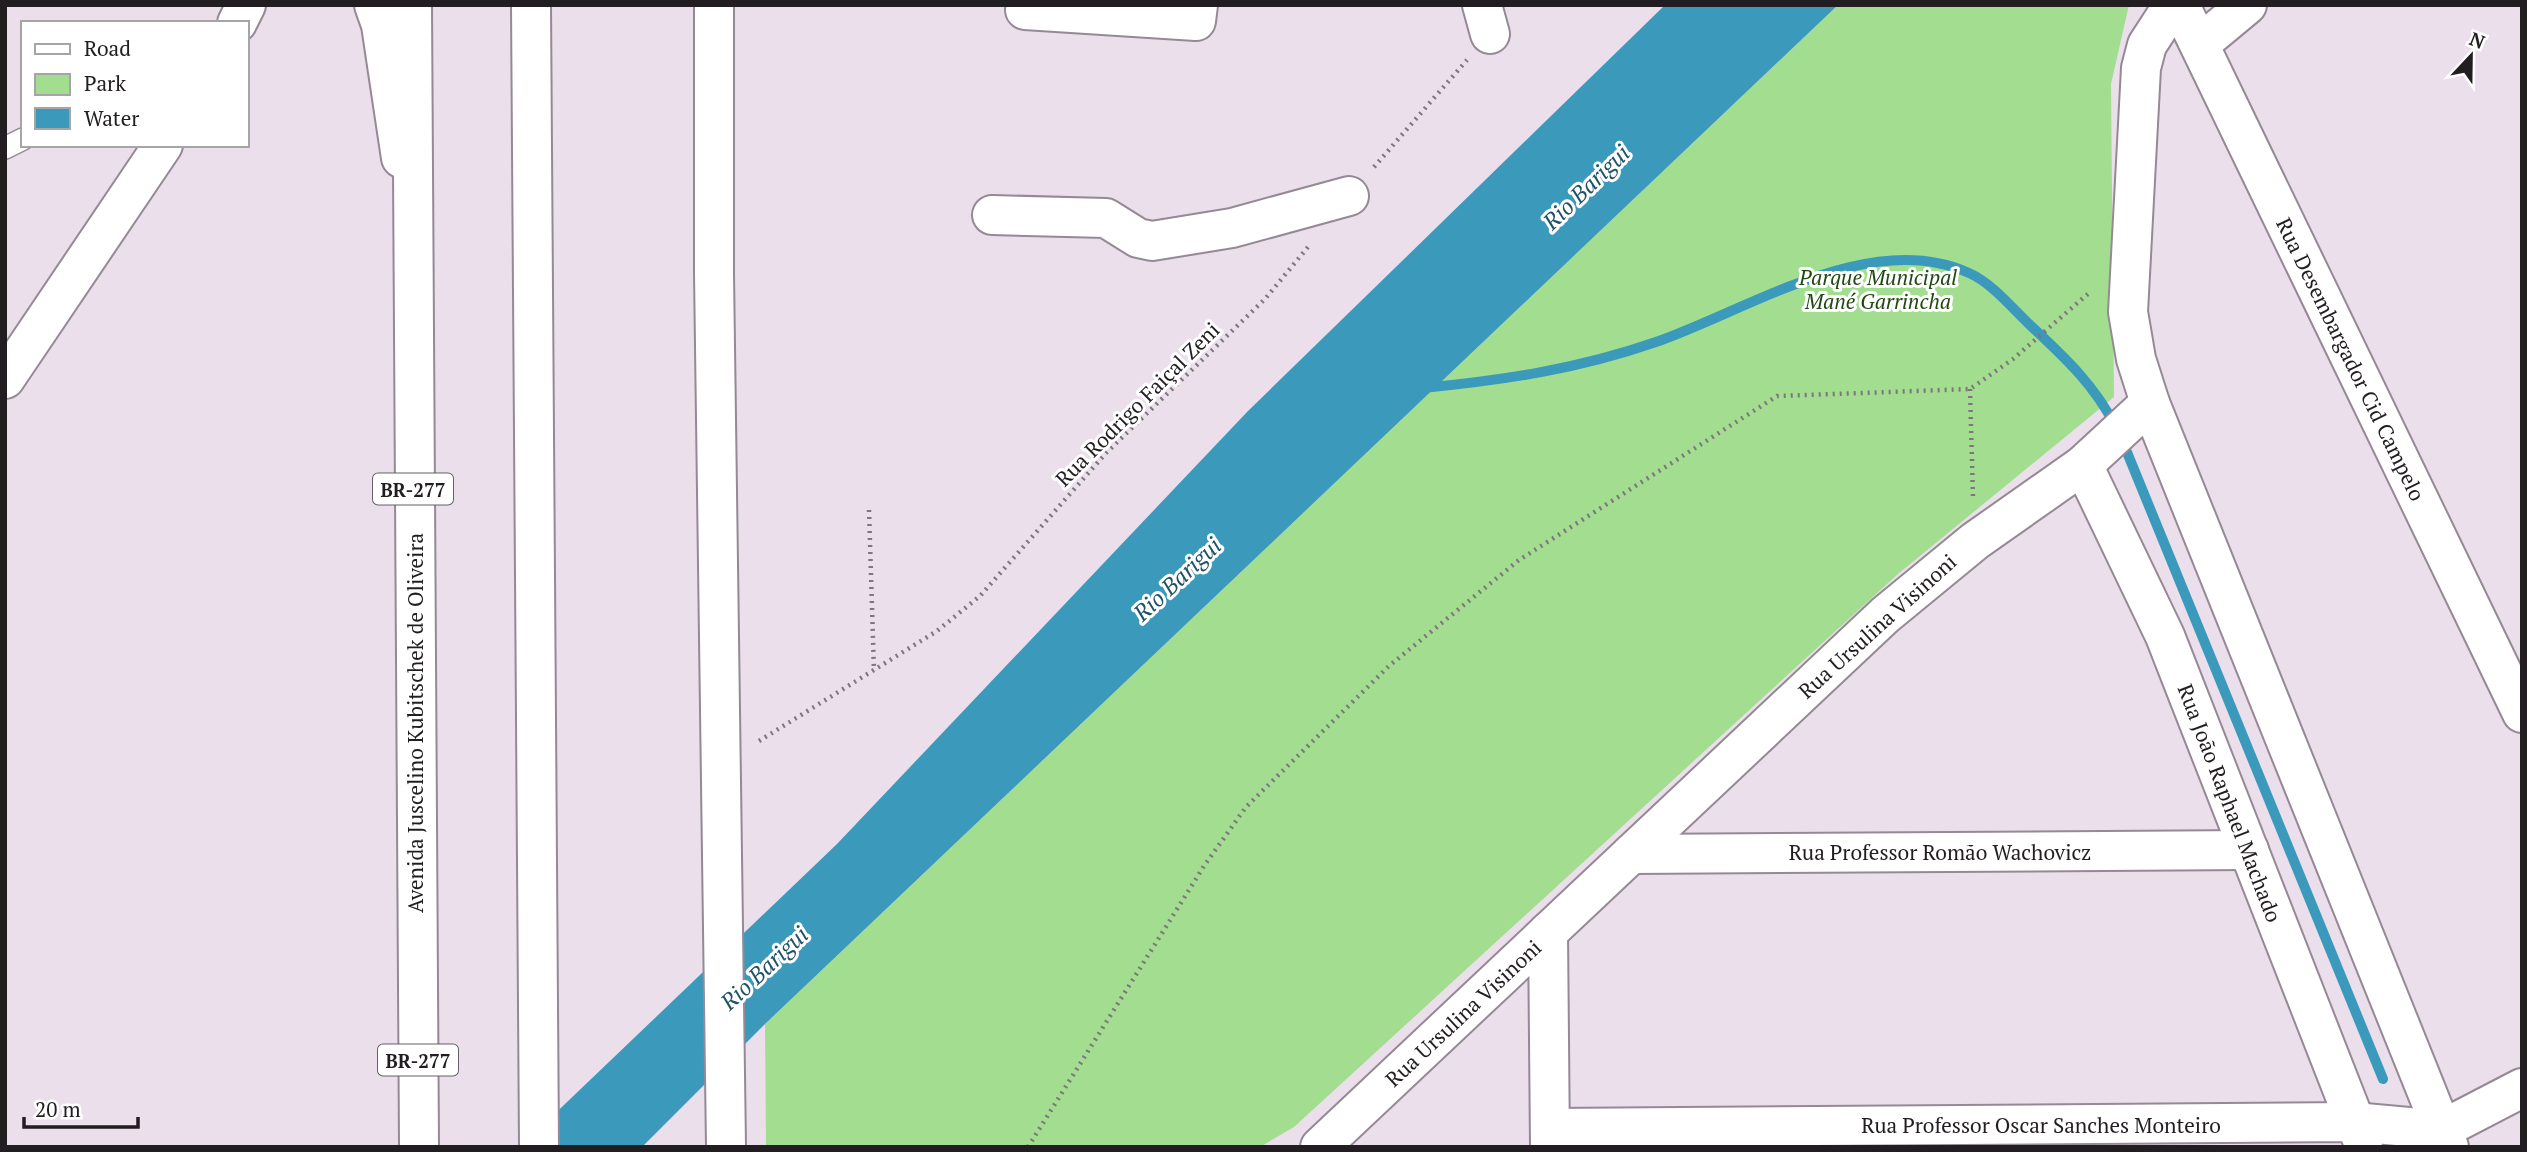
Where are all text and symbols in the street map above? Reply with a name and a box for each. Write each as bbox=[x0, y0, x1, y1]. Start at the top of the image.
legend bbox=[21, 21, 248, 147]
north arrow bbox=[2436, 21, 2506, 91]
text: N bbox=[2466, 25, 2489, 54]
text: Road bbox=[84, 34, 131, 62]
text: Park bbox=[84, 69, 126, 97]
text: Water bbox=[84, 104, 139, 132]
water label: Rio Barigui bbox=[1535, 137, 1637, 237]
street label: Rua Desembargador Cid Campelo bbox=[2270, 213, 2432, 505]
park label: Parque Municipal Mané Garrincha bbox=[1798, 263, 1957, 315]
street label: Rua Rodrigo Faiçal Zeni bbox=[1049, 316, 1225, 492]
road number: BR-277 bbox=[373, 474, 453, 504]
water label: Rio Barigui bbox=[1126, 530, 1228, 628]
street label: Avenida Juscelino Kubitschek de Oliveira bbox=[401, 533, 429, 913]
street label: Rua Ursulina Visinoni bbox=[1792, 547, 1962, 705]
street label: Rua João Raphael Machado bbox=[2172, 680, 2288, 926]
street label: Rua Professor Romão Wachovicz bbox=[1789, 838, 2091, 866]
water label: Rio Barigui bbox=[713, 919, 815, 1017]
street label: Rua Ursulina Visinoni bbox=[1379, 933, 1547, 1093]
road number: BR-277 bbox=[378, 1044, 458, 1076]
scale bar bbox=[24, 1086, 138, 1130]
text: 20 m bbox=[35, 1095, 81, 1123]
street label: Rua Professor Oscar Sanches Monteiro bbox=[1861, 1111, 2221, 1139]

